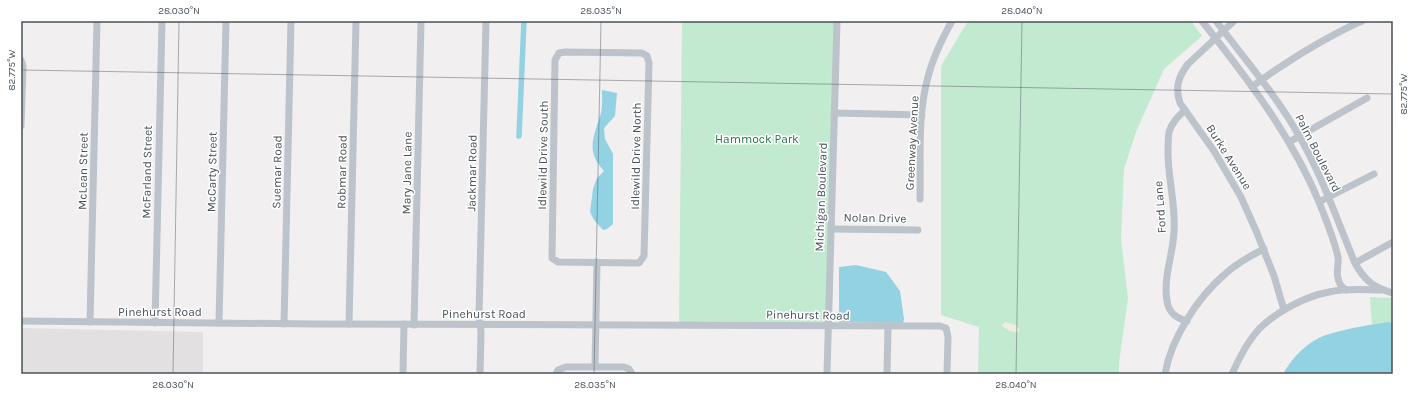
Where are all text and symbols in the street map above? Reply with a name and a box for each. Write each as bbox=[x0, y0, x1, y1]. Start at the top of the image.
text: 28.030°N bbox=[158, 5, 200, 17]
text: 28.035°N bbox=[580, 5, 622, 17]
text: 28.040°N bbox=[1001, 5, 1043, 17]
text: 82.775°W bbox=[6, 49, 18, 91]
text: 82.775°W bbox=[1398, 73, 1410, 115]
street label: Greenway Avenue bbox=[903, 95, 921, 191]
street label: Idlewild Drive South bbox=[535, 100, 551, 210]
street label: Idlewild Drive North bbox=[628, 102, 644, 210]
street label: Palm Boulevard bbox=[1292, 112, 1344, 194]
street label: Burke Avenue bbox=[1203, 122, 1255, 192]
street label: McFarland Street bbox=[139, 125, 155, 219]
street label: McCarty Street bbox=[204, 131, 220, 212]
street label: Mary Jane Lane bbox=[399, 131, 415, 215]
street label: McLean Street bbox=[75, 132, 91, 210]
park label: Hammock Park bbox=[715, 132, 799, 146]
street label: Jackmar Road bbox=[464, 134, 480, 212]
street label: Suemar Road bbox=[269, 135, 285, 209]
street label: Robmar Road bbox=[334, 135, 350, 209]
street label: Michigan Boulevard bbox=[812, 142, 830, 252]
street label: Ford Lane bbox=[1151, 180, 1169, 234]
street label: Nolan Drive bbox=[843, 210, 907, 226]
street label: Pinehurst Road bbox=[118, 305, 202, 319]
street label: Pinehurst Road bbox=[442, 307, 526, 321]
street label: Pinehurst Road bbox=[766, 307, 850, 323]
text: 28.030°N bbox=[152, 379, 194, 391]
text: 28.035°N bbox=[574, 379, 616, 391]
text: 28.040°N bbox=[995, 379, 1037, 391]

